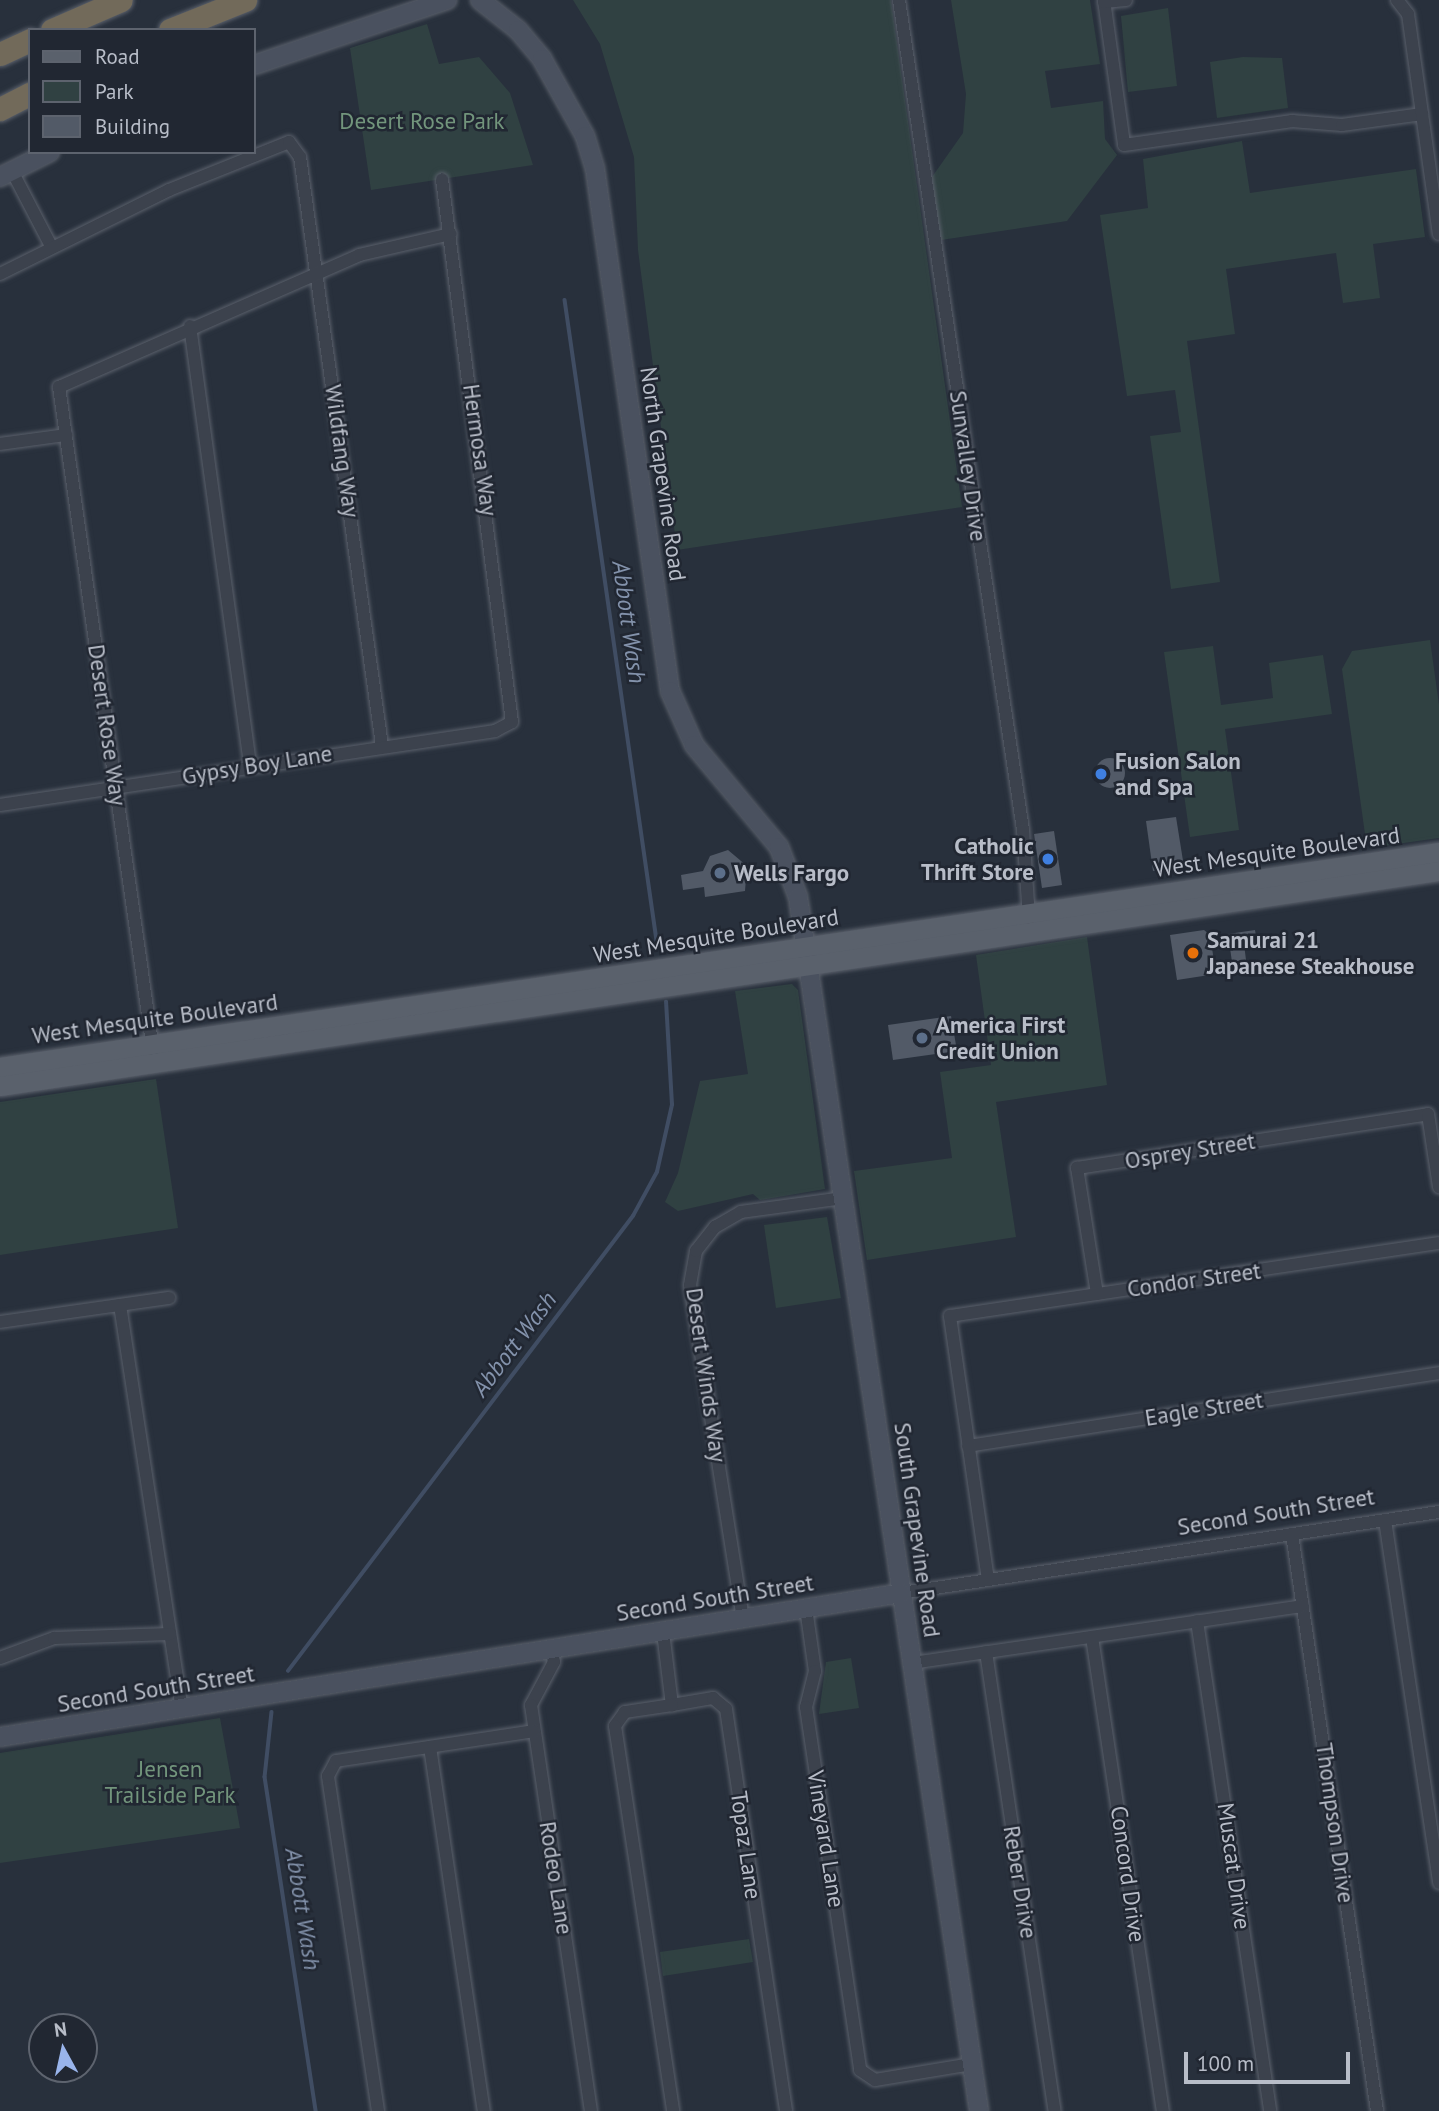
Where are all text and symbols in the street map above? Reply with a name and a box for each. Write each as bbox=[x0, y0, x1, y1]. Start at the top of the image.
legend bbox=[28, 28, 256, 154]
text: Road bbox=[95, 43, 139, 70]
text: Park bbox=[95, 78, 134, 105]
park label: Desert Rose Park bbox=[339, 107, 505, 135]
text: Building bbox=[95, 113, 170, 140]
street label: North Grapevine Road bbox=[634, 365, 692, 583]
street label: Hermosa Way bbox=[457, 382, 503, 518]
street label: Wildfang Way bbox=[319, 383, 365, 519]
street label: Sunvalley Drive bbox=[944, 388, 992, 544]
water label: Abbott Wash bbox=[606, 559, 652, 685]
street label: Desert Rose Way bbox=[82, 642, 132, 808]
street label: Gypsy Boy Lane bbox=[179, 739, 335, 791]
place label: Fusion Salon and Spa bbox=[1115, 747, 1241, 801]
marker: Fusion Salon and Spa bbox=[1093, 766, 1109, 782]
street label: West Mesquite Boulevard bbox=[1152, 821, 1402, 883]
place label: Catholic Thrift Store bbox=[921, 832, 1034, 886]
marker: Catholic Thrift Store bbox=[1040, 851, 1056, 867]
place label: Wells Fargo bbox=[734, 859, 849, 887]
marker: Wells Fargo bbox=[712, 865, 728, 881]
street label: West Mesquite Boulevard bbox=[591, 903, 841, 969]
place label: Samurai 21 Japanese Steakhouse bbox=[1207, 926, 1414, 980]
marker: Samurai 21 Japanese Steakhouse bbox=[1185, 945, 1201, 961]
street label: West Mesquite Boulevard bbox=[30, 988, 280, 1050]
place label: America First Credit Union bbox=[936, 1011, 1065, 1065]
marker: America First Credit Union bbox=[914, 1030, 930, 1046]
street label: Osprey Street bbox=[1122, 1127, 1258, 1175]
street label: Condor Street bbox=[1125, 1257, 1263, 1303]
water label: Abbott Wash bbox=[465, 1286, 563, 1402]
street label: Desert Winds Way bbox=[680, 1286, 732, 1464]
street label: Eagle Street bbox=[1143, 1386, 1265, 1432]
street label: South Grapevine Road bbox=[888, 1421, 946, 1639]
street label: Second South Street bbox=[1176, 1483, 1376, 1541]
street label: Second South Street bbox=[615, 1569, 815, 1627]
street label: Second South Street bbox=[56, 1660, 256, 1718]
street label: Thompson Drive bbox=[1310, 1741, 1360, 1905]
park label: Jensen Trailside Park bbox=[105, 1755, 235, 1809]
street label: Vineyard Lane bbox=[802, 1768, 850, 1910]
street label: Topaz Lane bbox=[725, 1789, 767, 1901]
street label: Muscat Drive bbox=[1211, 1801, 1257, 1931]
street label: Concord Drive bbox=[1105, 1804, 1151, 1944]
street label: Rodeo Lane bbox=[533, 1819, 579, 1937]
street label: Reber Drive bbox=[997, 1824, 1043, 1940]
water label: Abbott Wash bbox=[279, 1846, 327, 1972]
north arrow bbox=[28, 2013, 98, 2083]
text: N bbox=[52, 2016, 68, 2042]
scale bar bbox=[1187, 2038, 1353, 2082]
text: 100 m bbox=[1197, 2050, 1254, 2077]

